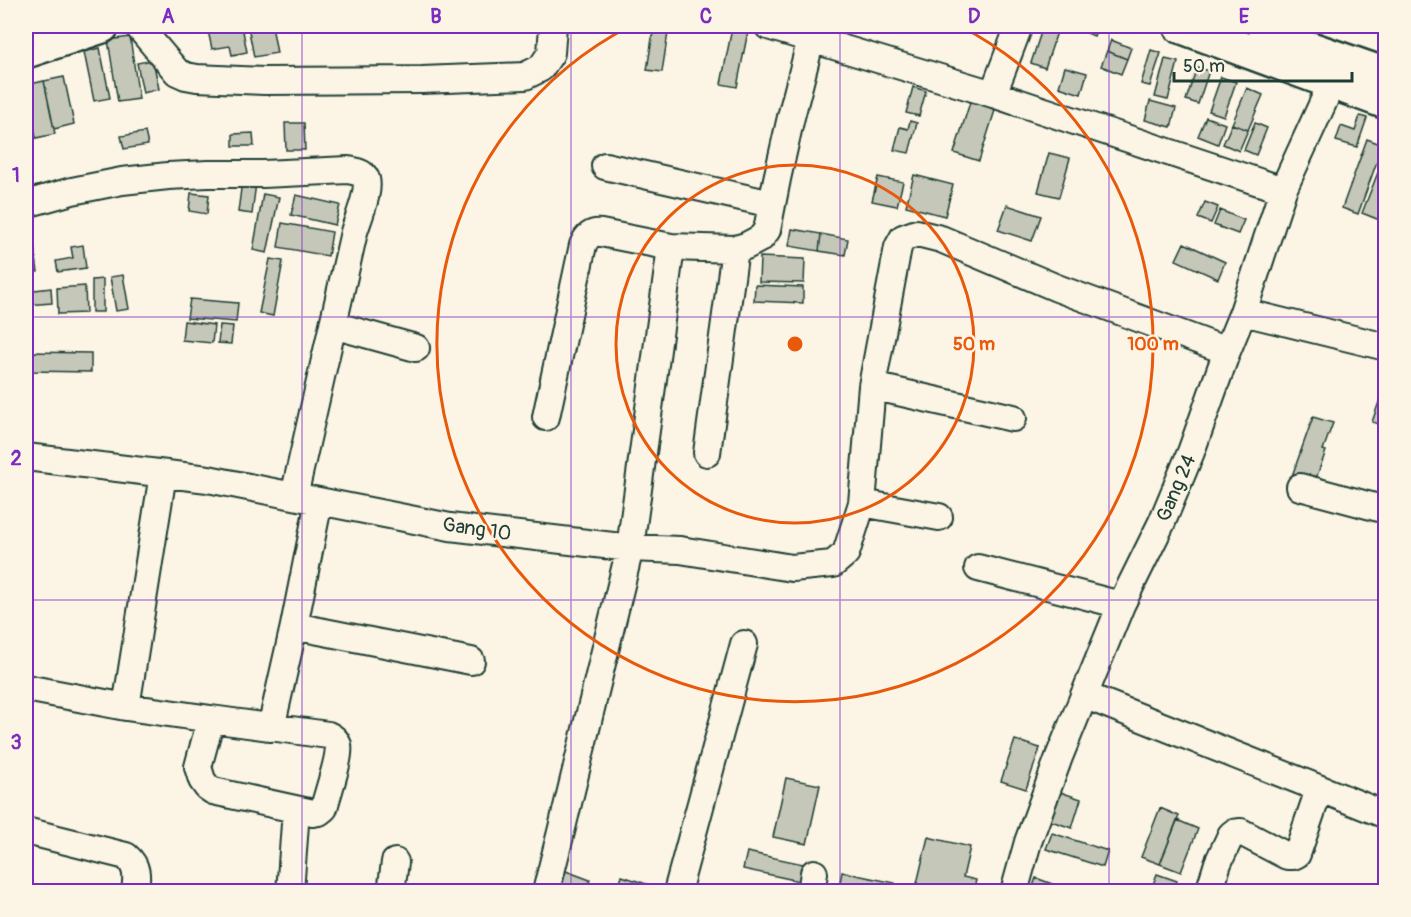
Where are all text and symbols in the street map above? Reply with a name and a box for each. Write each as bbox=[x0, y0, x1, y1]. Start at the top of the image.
text: A bbox=[162, 4, 175, 29]
text: B bbox=[430, 4, 442, 29]
text: C bbox=[700, 4, 712, 29]
text: D bbox=[968, 4, 981, 29]
text: E bbox=[1239, 4, 1250, 29]
scale bar bbox=[1174, 45, 1352, 83]
text: 50 m bbox=[1183, 55, 1225, 78]
text: 1 bbox=[12, 163, 20, 188]
text: 50 m bbox=[953, 333, 995, 356]
text: 100 m bbox=[1127, 333, 1179, 356]
centre of rings bbox=[785, 334, 805, 354]
text: 2 bbox=[10, 446, 22, 471]
street label: Gang 24 bbox=[1151, 450, 1201, 525]
street label: Gang 10 bbox=[441, 512, 513, 546]
text: 3 bbox=[10, 730, 22, 755]

